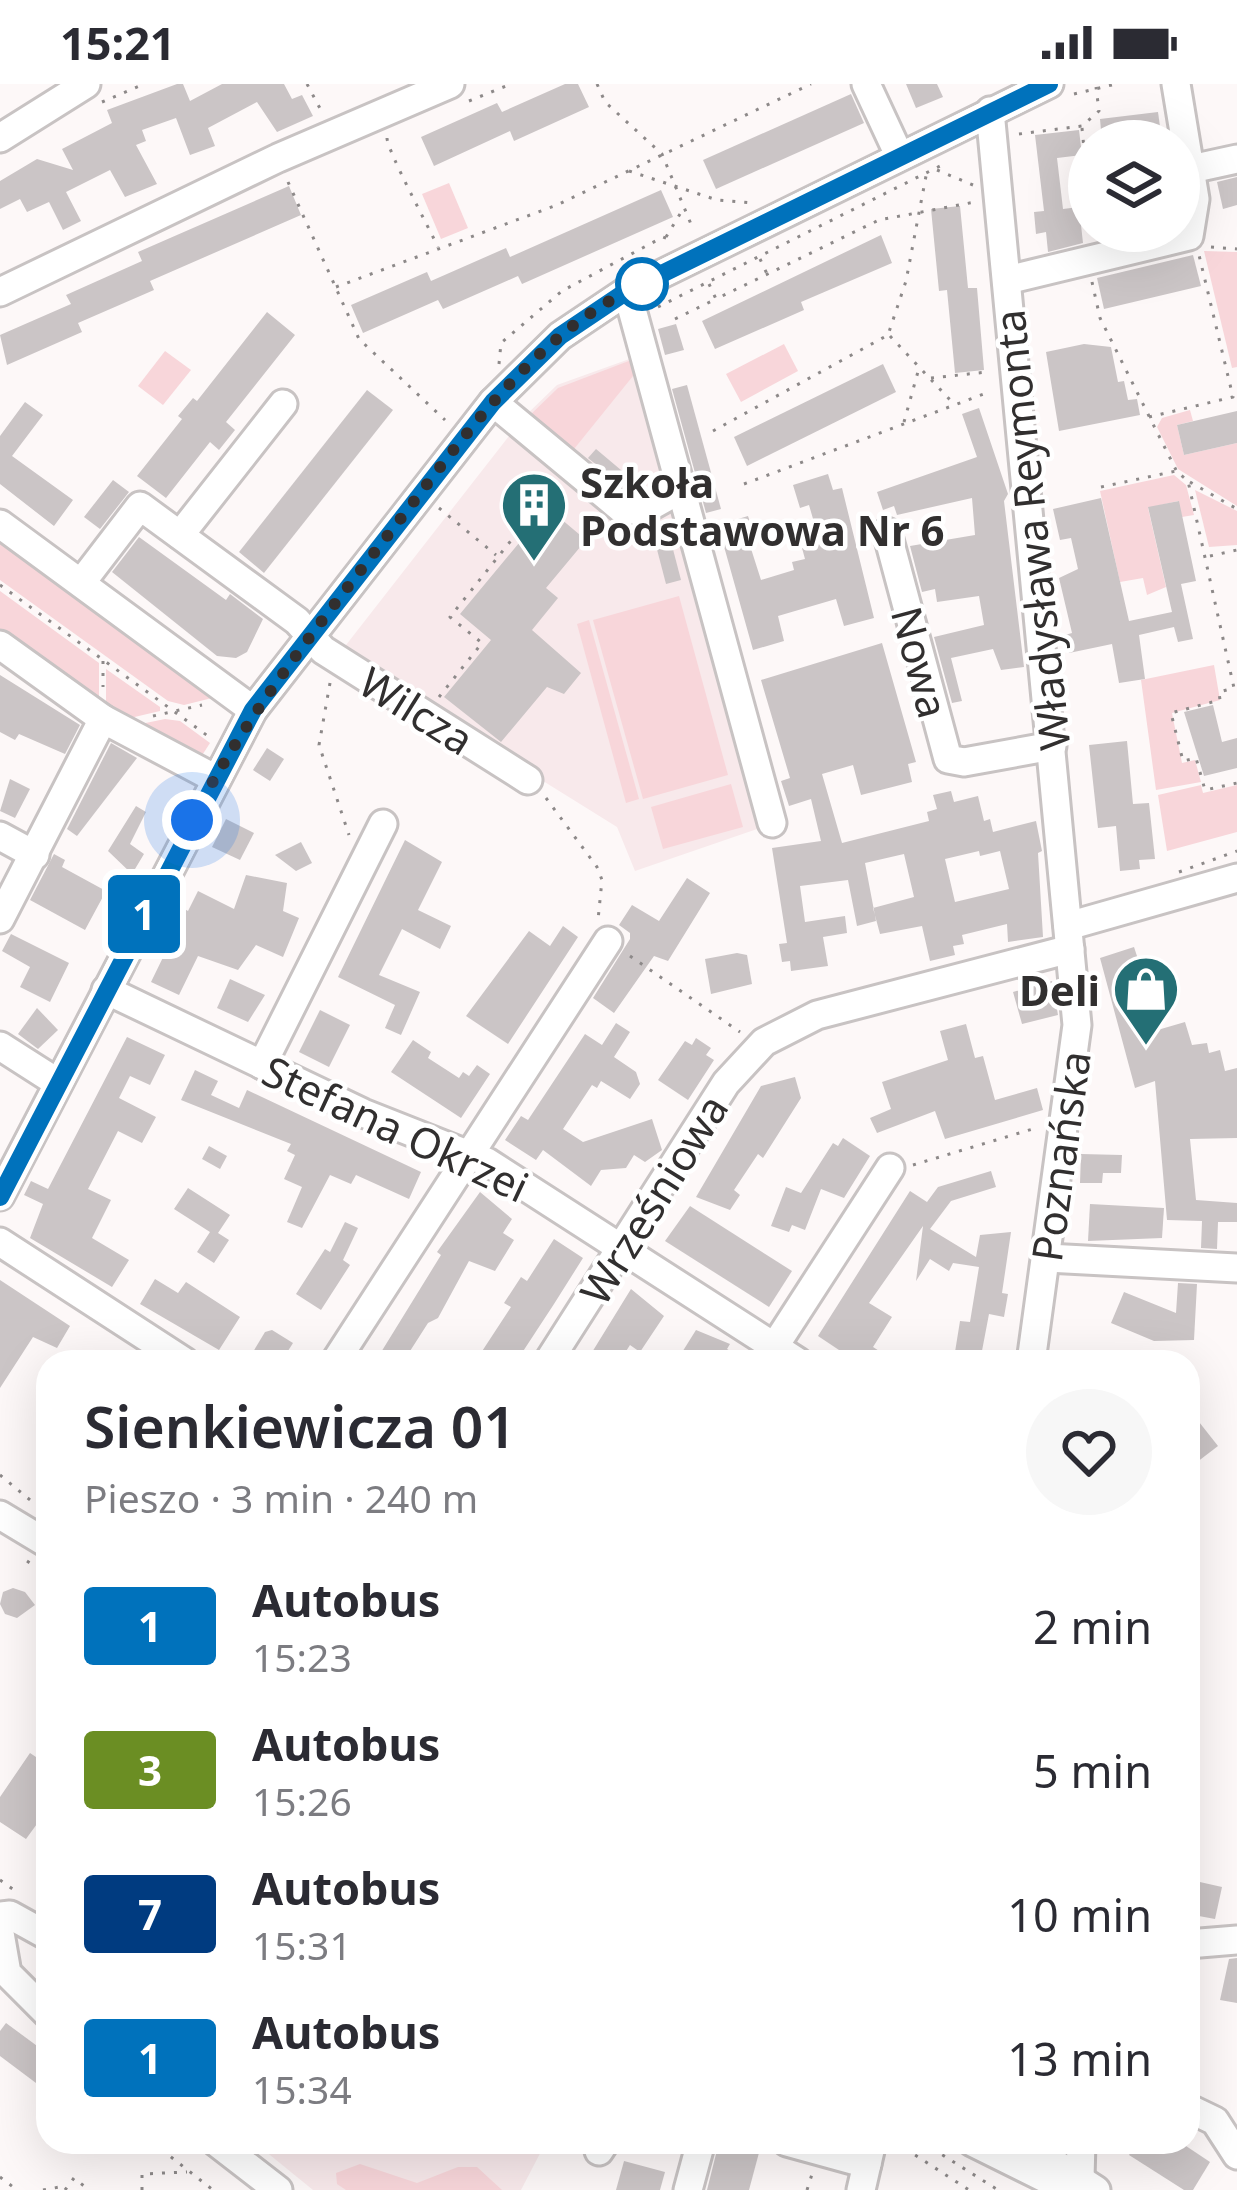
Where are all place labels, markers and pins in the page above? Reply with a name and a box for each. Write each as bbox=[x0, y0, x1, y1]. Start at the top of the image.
unlabelled marker bbox=[617, 259, 667, 309]
place label: Szkoła Podstawowa Nr 6 bbox=[580, 453, 945, 558]
building icon: Szkoła Podstawowa Nr 6 bbox=[499, 470, 569, 564]
shop icon: Deli bbox=[1111, 954, 1181, 1048]
place label: Deli bbox=[1019, 961, 1100, 1018]

